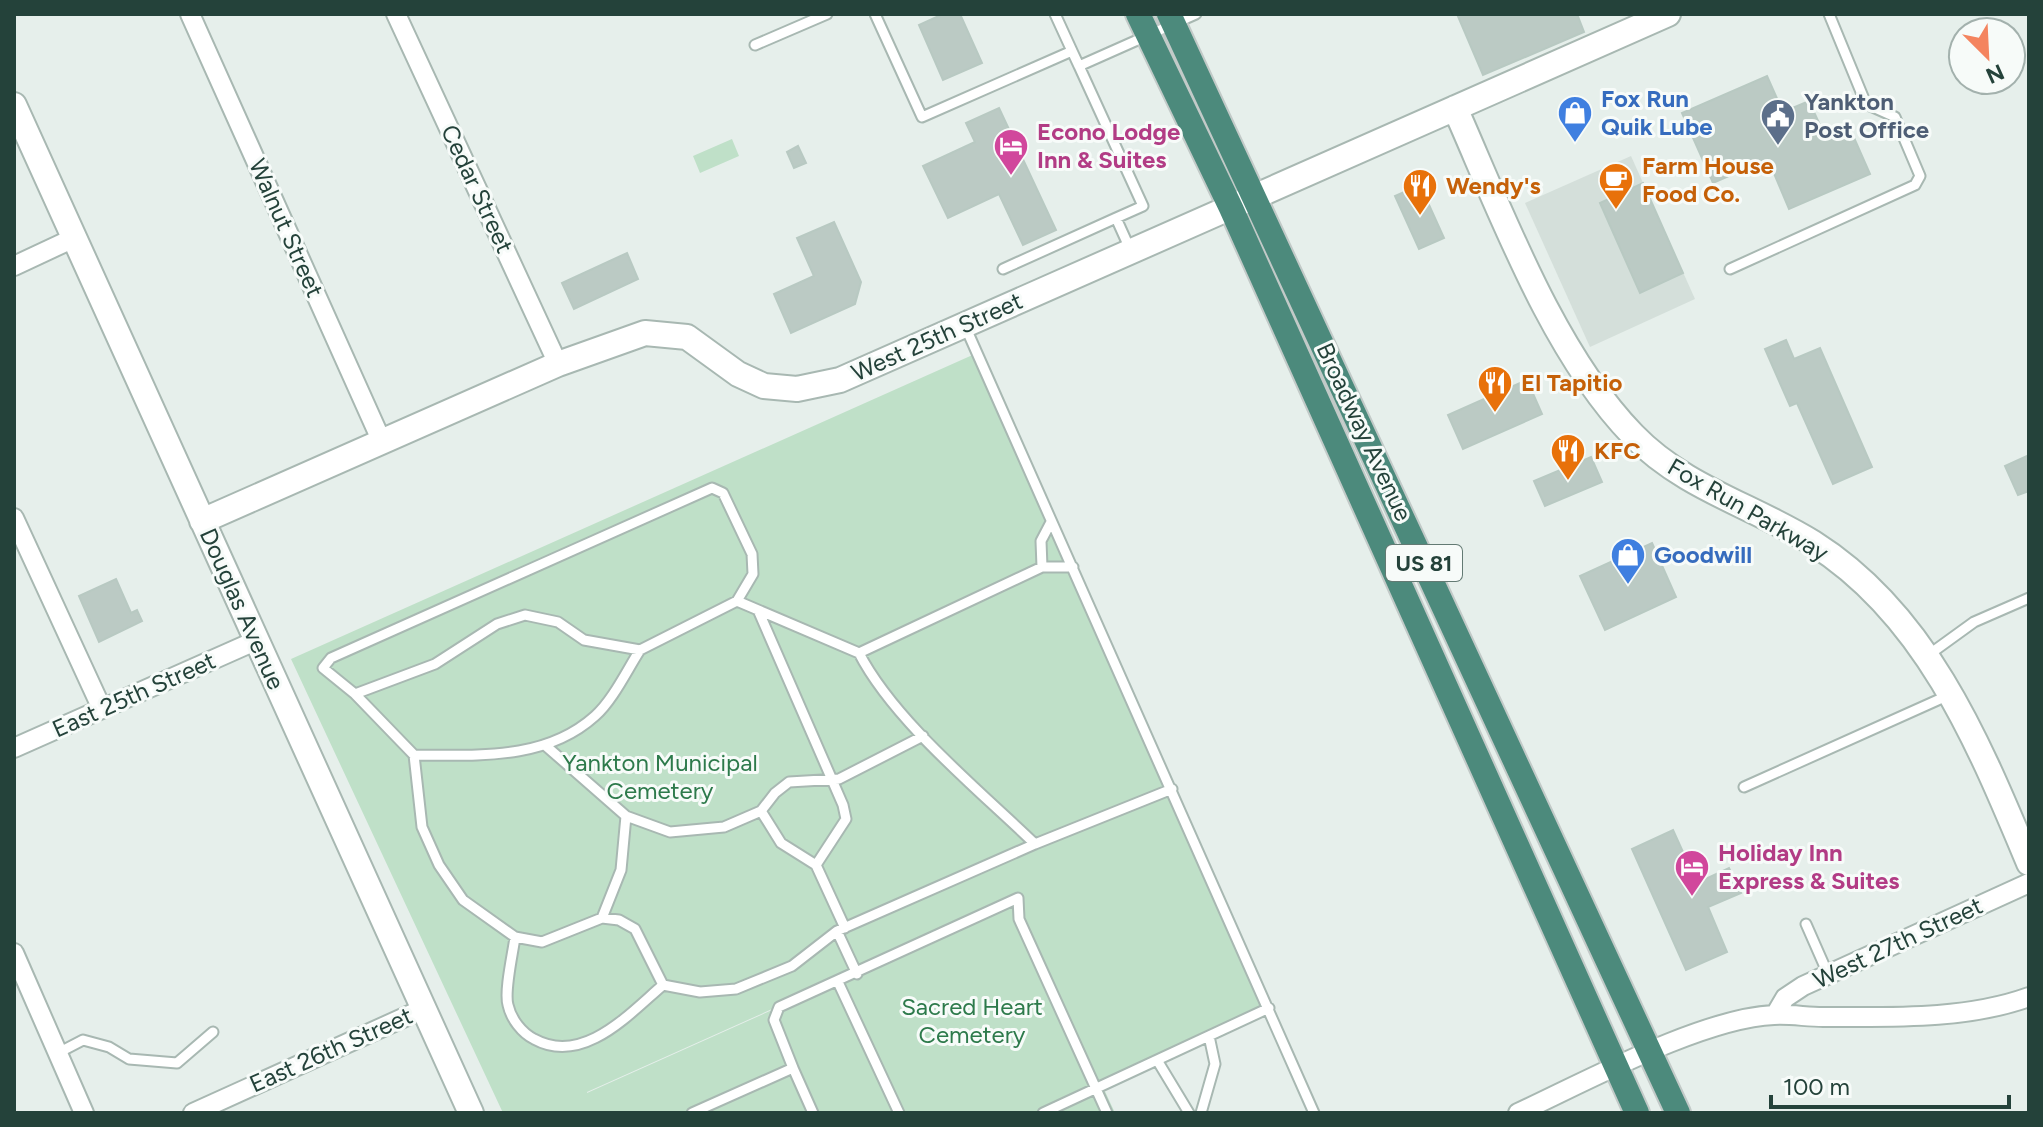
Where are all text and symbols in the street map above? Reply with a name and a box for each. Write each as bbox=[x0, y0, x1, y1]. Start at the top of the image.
north arrow bbox=[1947, 16, 2027, 96]
text: N bbox=[1982, 58, 2008, 90]
place label: Fox Run Quik Lube bbox=[1601, 84, 1713, 141]
place label: Yankton Post Office bbox=[1804, 87, 1929, 144]
shop icon: Fox Run Quik Lube bbox=[1556, 94, 1594, 144]
public building icon: Yankton Post Office bbox=[1759, 97, 1797, 147]
place label: Econo Lodge Inn & Suites bbox=[1037, 117, 1180, 174]
street label: Cedar Street bbox=[435, 120, 520, 257]
hotel icon: Econo Lodge Inn & Suites bbox=[992, 127, 1030, 177]
place label: Farm House Food Co. bbox=[1642, 151, 1774, 208]
street label: Walnut Street bbox=[243, 154, 330, 302]
cafe icon: Farm House Food Co. bbox=[1597, 161, 1635, 211]
restaurant icon: Wendy's bbox=[1401, 167, 1439, 217]
place label: Wendy's bbox=[1446, 171, 1541, 200]
street label: West 25th Street bbox=[847, 286, 1027, 387]
street label: Broadway Avenue bbox=[1310, 338, 1418, 526]
restaurant icon: El Tapitio bbox=[1476, 364, 1514, 414]
place label: El Tapitio bbox=[1521, 368, 1623, 397]
restaurant icon: KFC bbox=[1549, 432, 1587, 482]
place label: KFC bbox=[1594, 436, 1641, 465]
street label: Fox Run Parkway bbox=[1663, 452, 1834, 567]
street label: Douglas Avenue bbox=[194, 524, 291, 694]
shop icon: Goodwill bbox=[1609, 536, 1647, 586]
place label: Goodwill bbox=[1654, 540, 1752, 569]
road number: US 81 bbox=[1386, 545, 1462, 581]
street label: East 25th Street bbox=[48, 646, 220, 743]
park label: Yankton Municipal Cemetery bbox=[562, 748, 758, 805]
place label: Holiday Inn Express & Suites bbox=[1718, 838, 1900, 895]
hotel icon: Holiday Inn Express & Suites bbox=[1673, 848, 1711, 898]
street label: West 27th Street bbox=[1809, 891, 1987, 994]
park label: Sacred Heart Cemetery bbox=[901, 992, 1043, 1049]
street label: East 26th Street bbox=[245, 1001, 417, 1098]
scale bar bbox=[1771, 1059, 2009, 1109]
text: 100 m bbox=[1783, 1072, 1850, 1101]

